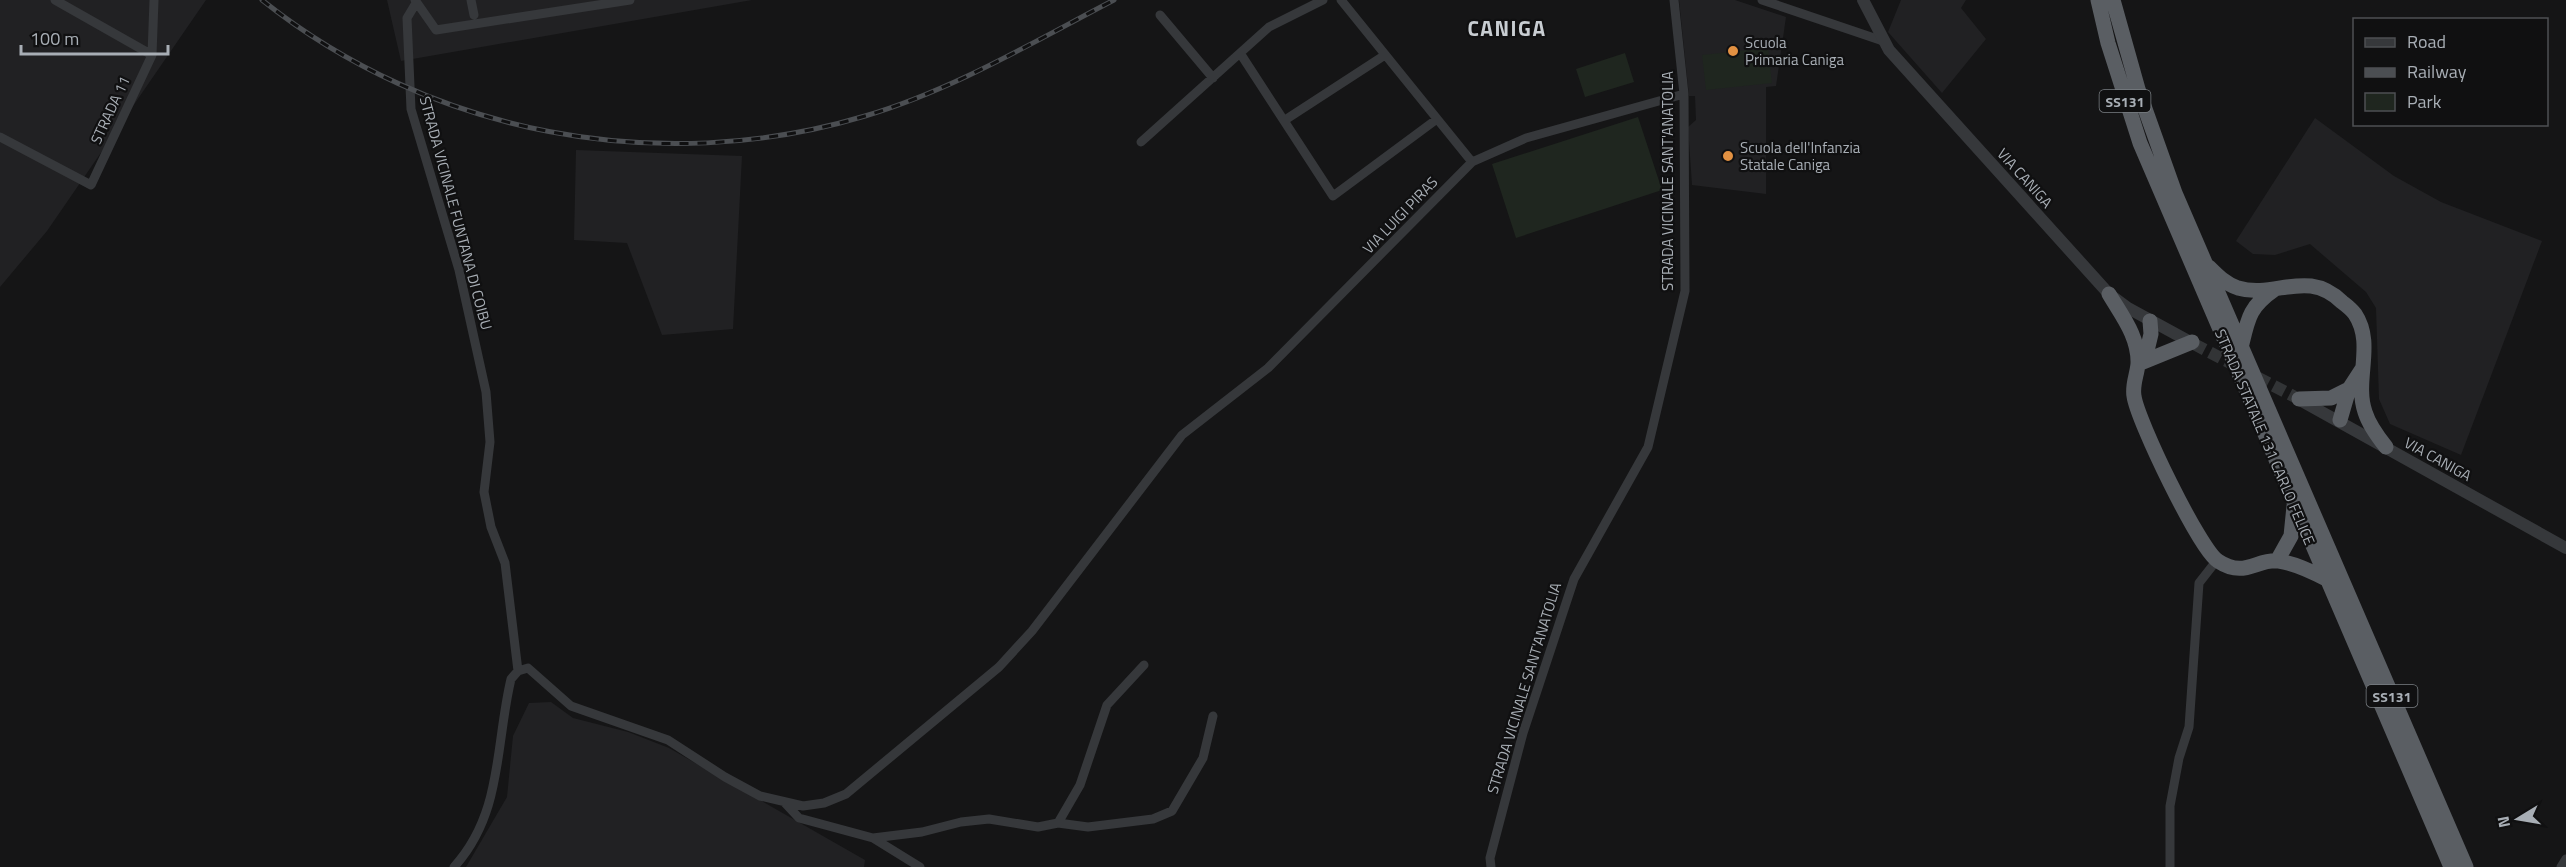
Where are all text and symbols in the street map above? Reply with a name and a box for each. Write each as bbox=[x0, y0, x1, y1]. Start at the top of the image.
district label: CANIGA bbox=[1467, 12, 1547, 44]
scale bar bbox=[21, 18, 168, 56]
legend bbox=[2353, 18, 2548, 126]
text: 100 m bbox=[30, 25, 79, 52]
text: Road bbox=[2407, 28, 2446, 55]
place label: Scuola Primaria Caniga bbox=[1745, 31, 1844, 71]
marker: Scuola Primaria Caniga bbox=[1726, 44, 1740, 58]
text: Railway bbox=[2407, 58, 2467, 85]
street label: STRADA VICINALE SANT'ANATOLIA bbox=[1656, 71, 1679, 291]
street label: STRADA 11 bbox=[84, 72, 136, 148]
text: Park bbox=[2407, 88, 2442, 115]
road number: SS131 bbox=[2100, 90, 2150, 112]
street label: STRADA VICINALE FUNTANA DI COIBU bbox=[414, 93, 498, 333]
place label: Scuola dell'Infanzia Statale Caniga bbox=[1740, 136, 1861, 176]
street label: VIA CANIGA bbox=[1992, 143, 2058, 213]
marker: Scuola dell'Infanzia Statale Caniga bbox=[1721, 149, 1735, 163]
street label: VIA LUIGI PIRAS bbox=[1357, 171, 1443, 259]
street label: STRADA STATALE 131 CARLO FELICE bbox=[2209, 325, 2321, 549]
street label: VIA CANIGA bbox=[2400, 431, 2476, 487]
street label: STRADA VICINALE SANT'ANATOLIA bbox=[1481, 579, 1567, 797]
road number: SS131 bbox=[2366, 685, 2418, 707]
north arrow bbox=[2488, 789, 2548, 849]
text: N bbox=[2490, 814, 2516, 830]

